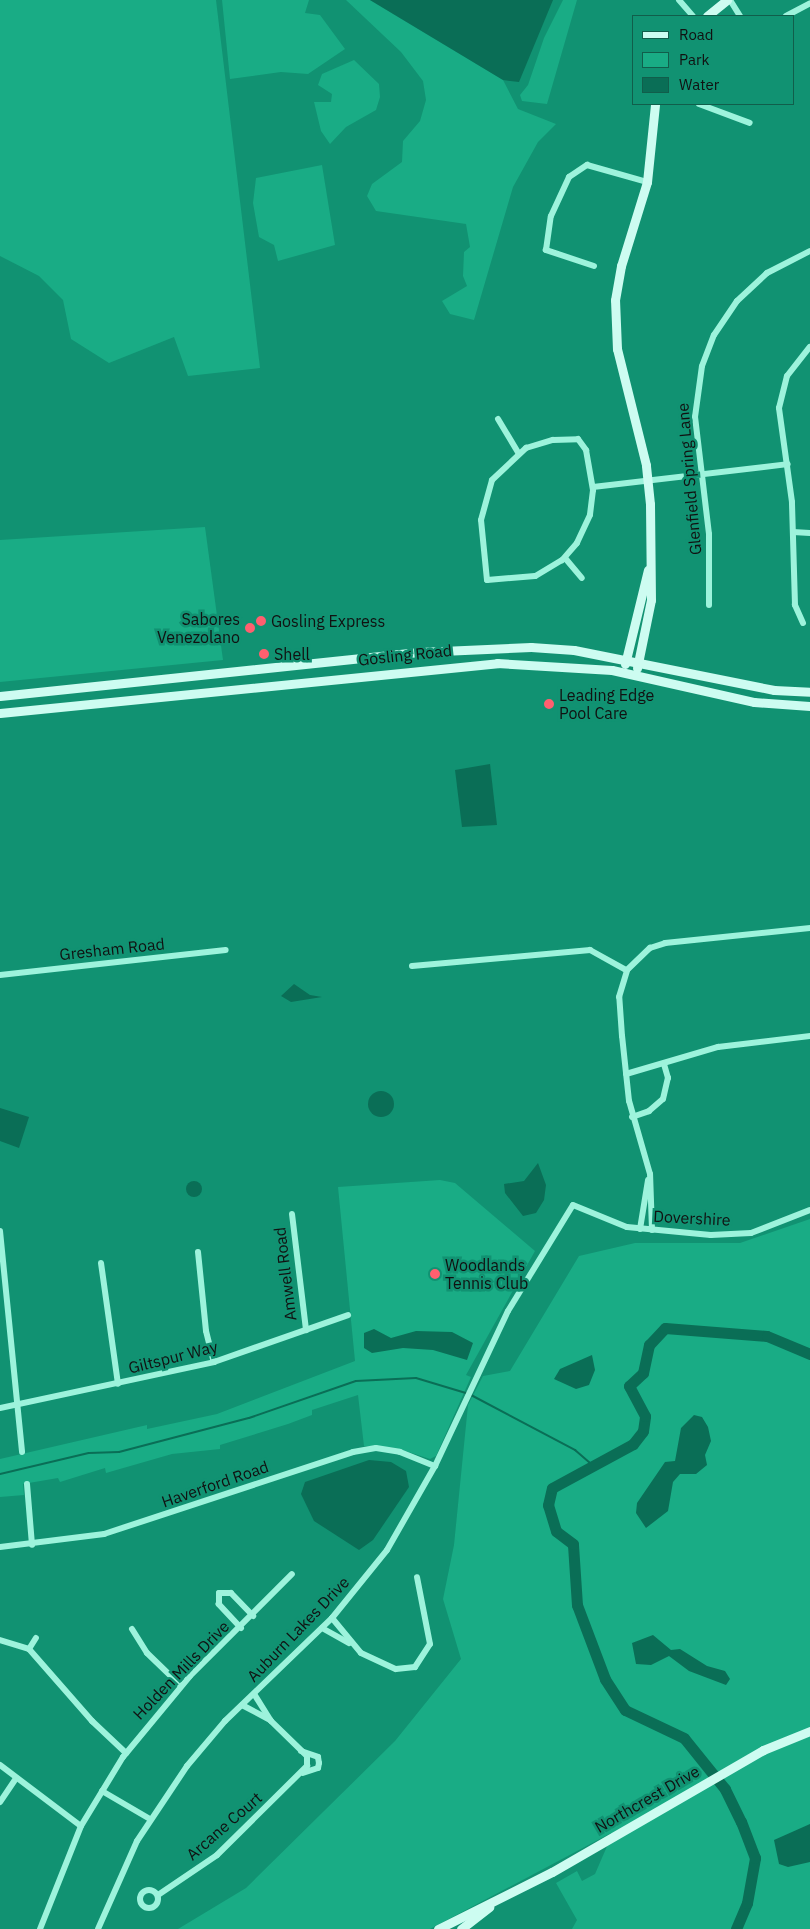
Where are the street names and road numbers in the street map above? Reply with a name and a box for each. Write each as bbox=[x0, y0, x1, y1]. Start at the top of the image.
street label: Glenfield Spring Lane bbox=[673, 402, 705, 556]
street label: Gosling Road bbox=[357, 641, 453, 669]
street label: Gresham Road bbox=[58, 934, 166, 964]
street label: Dovershire bbox=[653, 1206, 731, 1230]
street label: Amwell Road bbox=[270, 1226, 300, 1322]
street label: Giltspur Way bbox=[126, 1337, 220, 1377]
street label: Haverford Road bbox=[159, 1457, 271, 1511]
street label: Auburn Lakes Drive bbox=[243, 1572, 353, 1686]
street label: Holden Mills Drive bbox=[129, 1617, 233, 1723]
street label: Northcrest Drive bbox=[591, 1761, 703, 1837]
street label: Arcane Court bbox=[182, 1788, 266, 1864]

